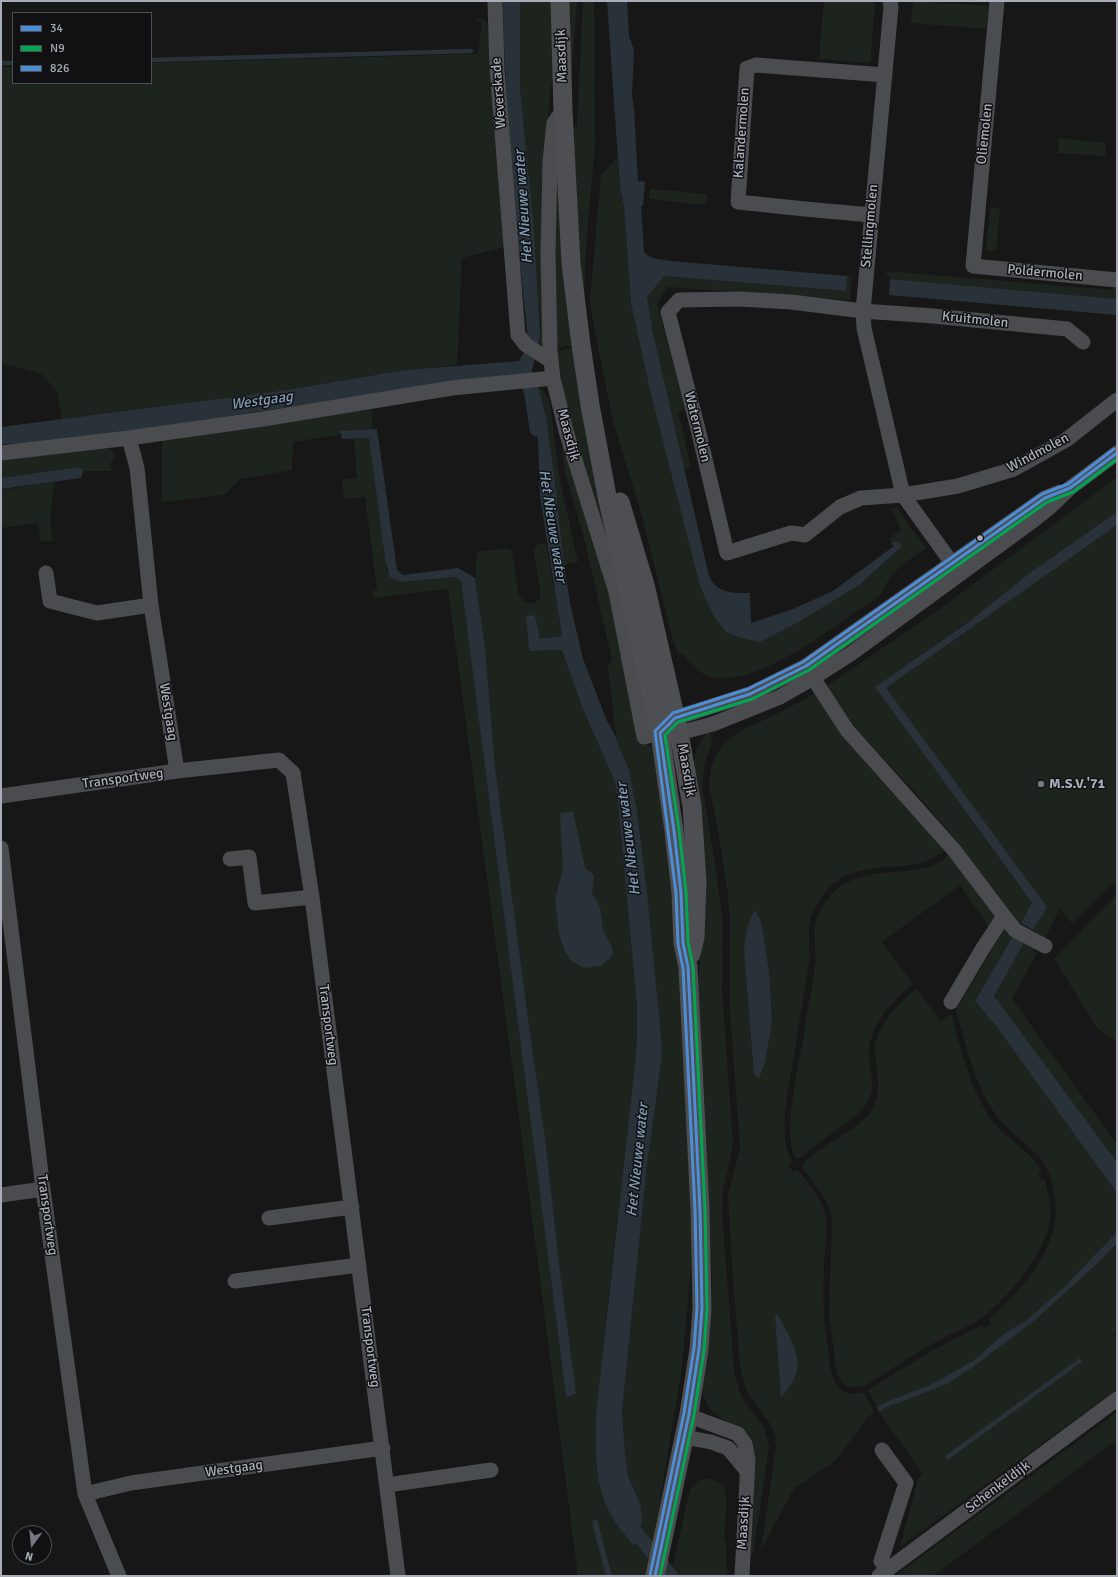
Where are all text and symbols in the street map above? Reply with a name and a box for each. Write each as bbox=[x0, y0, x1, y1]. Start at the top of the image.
legend bbox=[12, 12, 152, 84]
text: 34 bbox=[50, 21, 63, 36]
street label: Maasdijk bbox=[553, 29, 571, 83]
text: N9 bbox=[50, 41, 65, 56]
street label: Weverskade bbox=[488, 57, 510, 129]
text: 826 bbox=[50, 61, 69, 76]
street label: Kalandermolen bbox=[730, 87, 754, 179]
street label: Oliemolen bbox=[973, 103, 997, 165]
water label: Het Nieuwe water bbox=[511, 150, 537, 264]
street label: Stellingmolen bbox=[858, 184, 882, 268]
street label: Poldermolen bbox=[1007, 261, 1083, 285]
street label: Kruitmolen bbox=[941, 308, 1009, 332]
water label: Westgaag bbox=[230, 388, 294, 414]
street label: Watermolen bbox=[680, 390, 714, 464]
street label: Maasdijk bbox=[553, 407, 583, 463]
street label: Windmolen bbox=[1004, 430, 1072, 476]
water label: Het Nieuwe water bbox=[534, 468, 570, 584]
unlabelled marker bbox=[975, 533, 985, 543]
street label: Westgaag bbox=[155, 682, 181, 742]
street label: Maasdijk bbox=[673, 742, 699, 798]
street label: Transportweg bbox=[81, 765, 165, 793]
place label: M.S.V.'71 bbox=[1049, 776, 1105, 792]
marker: M.S.V.'71 bbox=[1036, 779, 1046, 789]
water label: Het Nieuwe water bbox=[613, 781, 645, 897]
street label: Transportweg bbox=[315, 983, 341, 1067]
water label: Het Nieuwe water bbox=[623, 1102, 653, 1218]
street label: Transportweg bbox=[33, 1173, 61, 1257]
street label: Transportweg bbox=[357, 1305, 383, 1389]
street label: Westgaag bbox=[204, 1457, 264, 1481]
street label: Schenkeldijk bbox=[962, 1457, 1034, 1517]
street label: Maasdijk bbox=[734, 1496, 754, 1550]
north arrow bbox=[12, 1525, 52, 1565]
text: N bbox=[24, 1549, 34, 1563]

